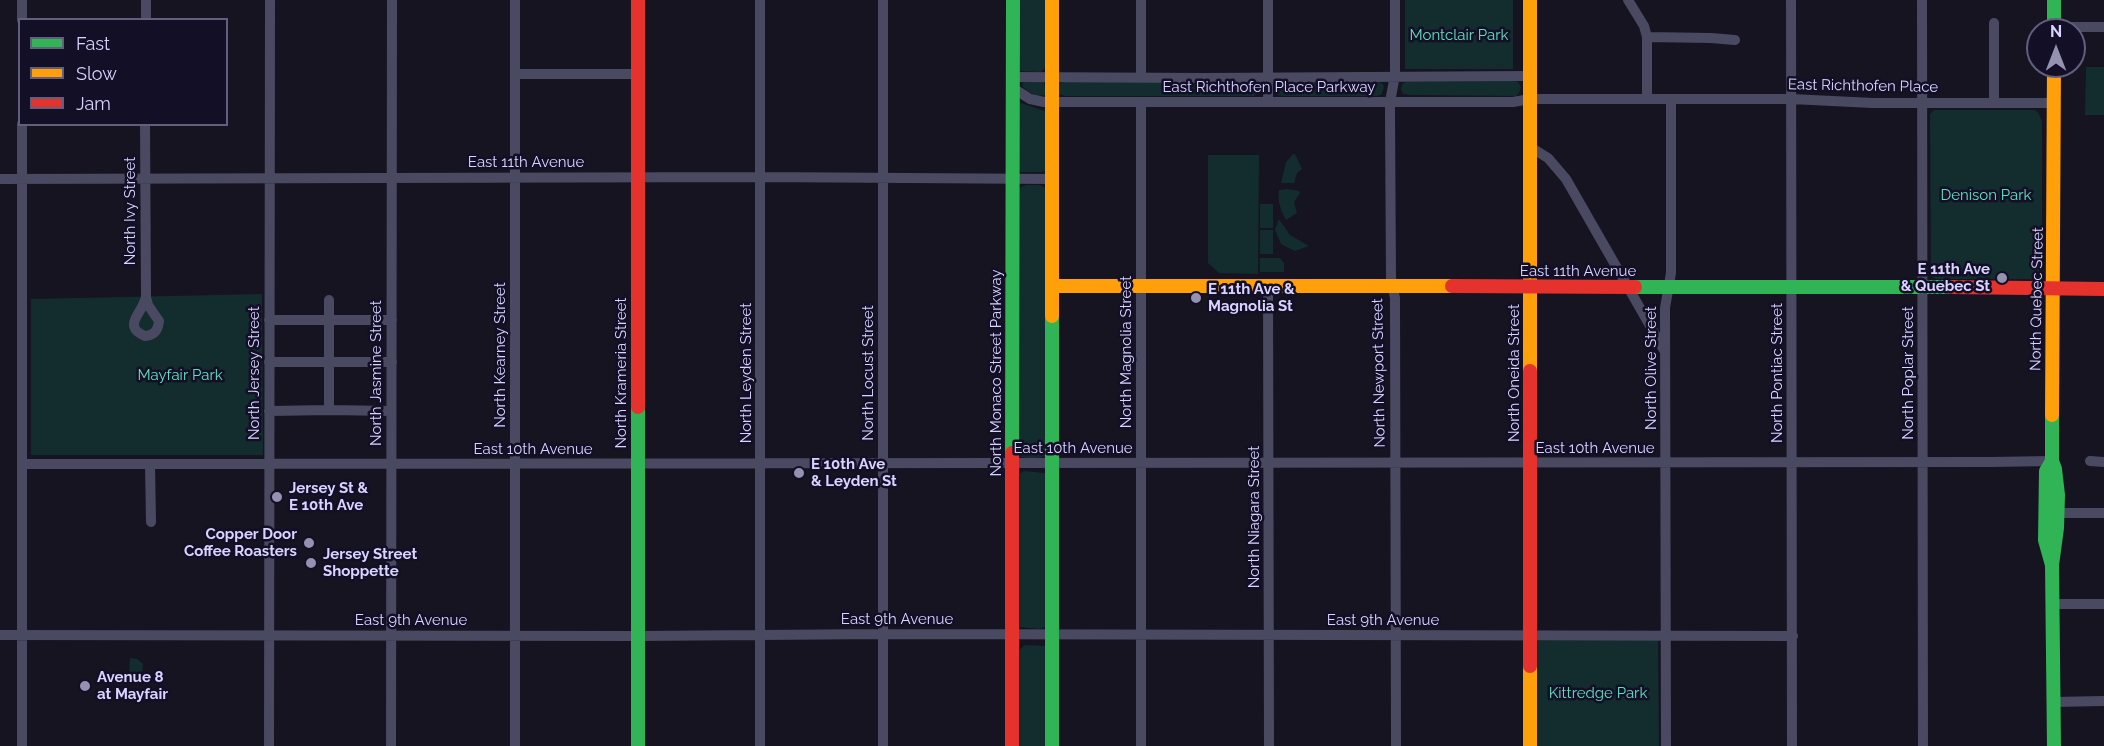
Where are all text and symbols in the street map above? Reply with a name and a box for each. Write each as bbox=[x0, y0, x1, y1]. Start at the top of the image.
legend bbox=[18, 18, 228, 126]
north arrow bbox=[2026, 18, 2086, 78]
text: N bbox=[2050, 22, 2062, 41]
park label: Montclair Park bbox=[1409, 26, 1509, 44]
text: Fast bbox=[76, 33, 110, 54]
text: Slow bbox=[76, 63, 117, 84]
street label: East Richthofen Place bbox=[1788, 76, 1938, 96]
street label: East Richthofen Place Parkway bbox=[1163, 78, 1375, 96]
text: Jam bbox=[76, 93, 111, 114]
street label: East 11th Avenue bbox=[468, 153, 584, 171]
street label: North Ivy Street bbox=[121, 157, 139, 265]
park label: Denison Park bbox=[1941, 186, 2031, 204]
street label: North Quebec Street bbox=[2027, 227, 2047, 371]
place label: E 11th Ave & Quebec St bbox=[1901, 260, 1990, 295]
street label: East 11th Avenue bbox=[1520, 262, 1636, 280]
street label: North Monaco Street Parkway bbox=[987, 269, 1005, 477]
marker: E 11th Ave & Quebec St bbox=[1995, 271, 2009, 285]
street label: North Magnolia Street bbox=[1117, 276, 1135, 428]
place label: E 11th Ave & Magnolia St bbox=[1208, 280, 1295, 315]
street label: North Kearney Street bbox=[491, 282, 509, 428]
marker: E 11th Ave & Magnolia St bbox=[1189, 291, 1203, 305]
street label: North Krameria Street bbox=[612, 297, 630, 449]
street label: North Newport Street bbox=[1369, 298, 1389, 448]
street label: North Jasmine Street bbox=[367, 300, 385, 446]
street label: North Leyden Street bbox=[737, 303, 755, 443]
street label: North Pontiac Street bbox=[1768, 303, 1786, 443]
street label: North Oneida Street bbox=[1505, 304, 1523, 442]
street label: North Locust Street bbox=[859, 305, 877, 441]
street label: North Jersey Street bbox=[245, 306, 263, 440]
street label: North Olive Street bbox=[1642, 306, 1660, 430]
street label: North Poplar Street bbox=[1899, 306, 1917, 440]
park label: Mayfair Park bbox=[137, 366, 223, 384]
street label: East 10th Avenue bbox=[1013, 439, 1133, 457]
street label: East 10th Avenue bbox=[1535, 439, 1655, 457]
street label: East 10th Avenue bbox=[473, 440, 593, 458]
street label: North Niagara Street bbox=[1245, 446, 1263, 588]
place label: E 10th Ave & Leyden St bbox=[811, 455, 897, 490]
marker: E 10th Ave & Leyden St bbox=[792, 466, 806, 480]
place label: Jersey St & E 10th Ave bbox=[289, 479, 368, 514]
marker: Jersey St & E 10th Ave bbox=[270, 490, 284, 504]
place label: Copper Door Coffee Roasters bbox=[184, 525, 297, 560]
marker: Copper Door Coffee Roasters bbox=[302, 536, 316, 550]
place label: Jersey Street Shoppette bbox=[323, 545, 417, 580]
marker: Jersey Street Shoppette bbox=[304, 556, 318, 570]
street label: East 9th Avenue bbox=[841, 610, 953, 628]
street label: East 9th Avenue bbox=[355, 611, 467, 629]
street label: East 9th Avenue bbox=[1327, 611, 1439, 629]
place label: Avenue 8 at Mayfair bbox=[97, 668, 168, 703]
marker: Avenue 8 at Mayfair bbox=[78, 679, 92, 693]
park label: Kittredge Park bbox=[1549, 684, 1647, 702]

